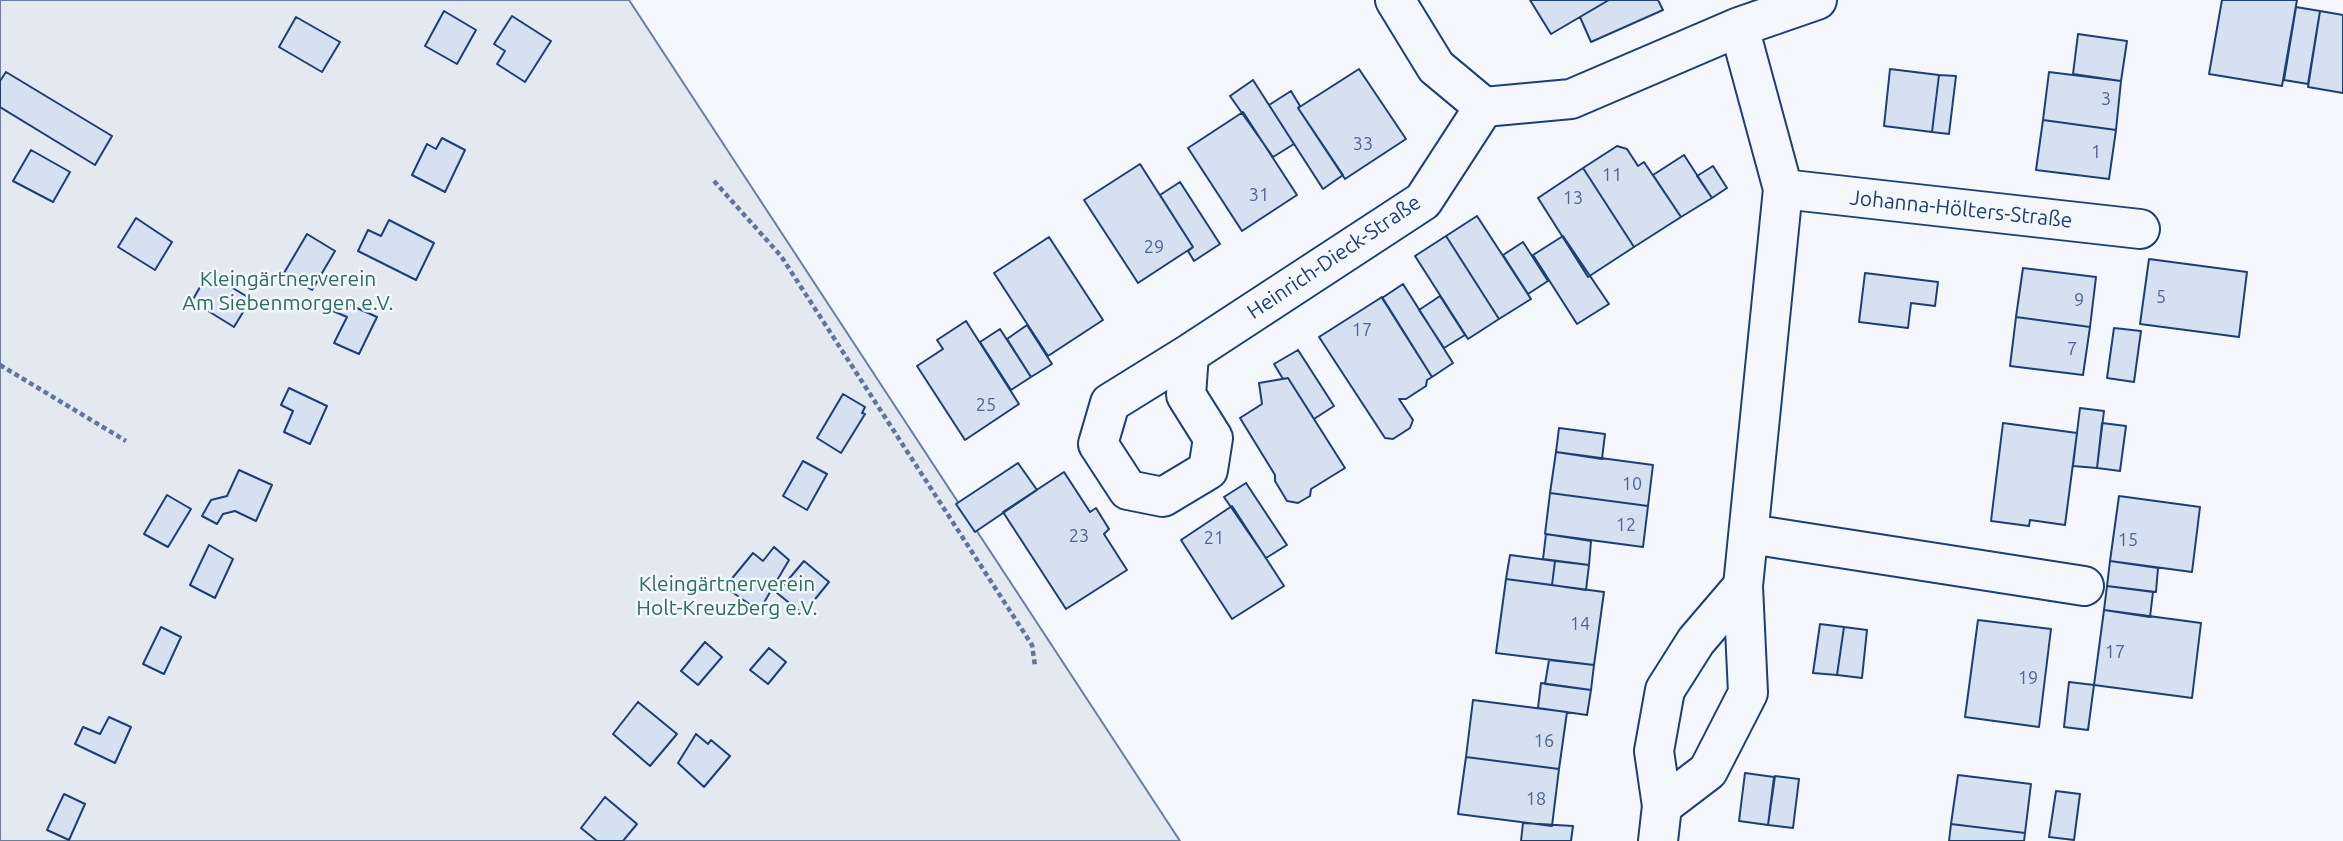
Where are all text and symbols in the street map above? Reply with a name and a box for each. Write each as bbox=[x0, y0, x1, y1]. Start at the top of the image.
house number: 3 bbox=[2101, 88, 2111, 110]
house number: 33 bbox=[1353, 133, 1373, 155]
house number: 1 bbox=[2091, 141, 2101, 163]
house number: 11 bbox=[1602, 164, 1622, 186]
house number: 31 bbox=[1249, 184, 1269, 206]
street label: Johanna-Hölters-Straße bbox=[1848, 185, 2074, 233]
house number: 13 bbox=[1563, 187, 1583, 209]
street label: Heinrich-Dieck-Straße bbox=[1242, 190, 1426, 324]
house number: 29 bbox=[1144, 236, 1164, 258]
park label: Kleingärtnerverein Am Siebenmorgen e.V. bbox=[182, 266, 394, 316]
house number: 5 bbox=[2156, 286, 2166, 308]
house number: 9 bbox=[2074, 289, 2084, 311]
house number: 17 bbox=[1352, 319, 1372, 341]
house number: 7 bbox=[2067, 338, 2077, 360]
house number: 25 bbox=[976, 394, 996, 416]
house number: 10 bbox=[1622, 473, 1642, 495]
house number: 12 bbox=[1616, 514, 1636, 536]
house number: 23 bbox=[1069, 525, 1089, 547]
house number: 21 bbox=[1204, 527, 1224, 549]
house number: 15 bbox=[2118, 529, 2138, 551]
park label: Kleingärtnerverein Holt-Kreuzberg e.V. bbox=[636, 571, 818, 621]
house number: 14 bbox=[1570, 613, 1590, 635]
house number: 17 bbox=[2105, 641, 2125, 663]
house number: 19 bbox=[2018, 667, 2038, 689]
house number: 16 bbox=[1534, 730, 1554, 752]
house number: 18 bbox=[1526, 788, 1546, 810]

